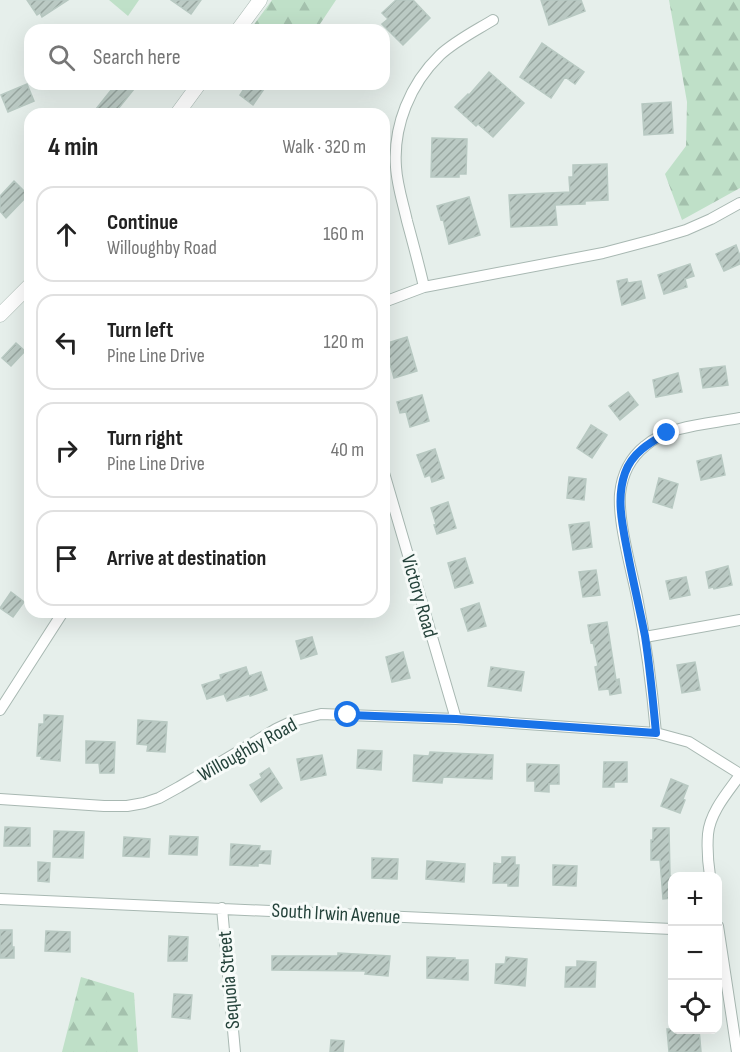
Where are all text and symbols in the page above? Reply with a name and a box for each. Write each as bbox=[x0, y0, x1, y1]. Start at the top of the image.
search box bbox=[24, 24, 390, 90]
icon: search bbox=[45, 41, 78, 74]
text: Search here bbox=[93, 44, 180, 71]
text: 4 min bbox=[48, 132, 98, 163]
text: Walk · 320 m bbox=[283, 135, 366, 159]
text: Continue bbox=[107, 209, 178, 236]
icon: ahead bbox=[50, 218, 83, 251]
text: 160 m bbox=[323, 222, 364, 246]
text: Willoughby Road bbox=[107, 236, 217, 260]
text: Turn left bbox=[107, 317, 173, 344]
icon: left bbox=[50, 326, 83, 359]
text: 120 m bbox=[324, 330, 364, 354]
text: Pine Line Drive bbox=[107, 344, 205, 368]
route end bbox=[653, 419, 679, 445]
text: Turn right bbox=[107, 425, 183, 452]
icon: right bbox=[50, 434, 83, 467]
text: 40 m bbox=[331, 438, 364, 462]
text: Pine Line Drive bbox=[107, 452, 205, 476]
icon: arrive bbox=[50, 542, 83, 575]
text: Arrive at destination bbox=[107, 545, 266, 572]
street label: Victory Road bbox=[396, 552, 442, 640]
route start bbox=[334, 701, 360, 727]
street label: Willoughby Road bbox=[194, 713, 301, 787]
map controls bbox=[668, 872, 722, 1034]
button: + bbox=[668, 872, 722, 926]
street label: South Irwin Avenue bbox=[271, 899, 401, 929]
button: − bbox=[668, 926, 722, 980]
street label: Sequoia Street bbox=[213, 930, 245, 1030]
button: locate bbox=[668, 980, 722, 1034]

